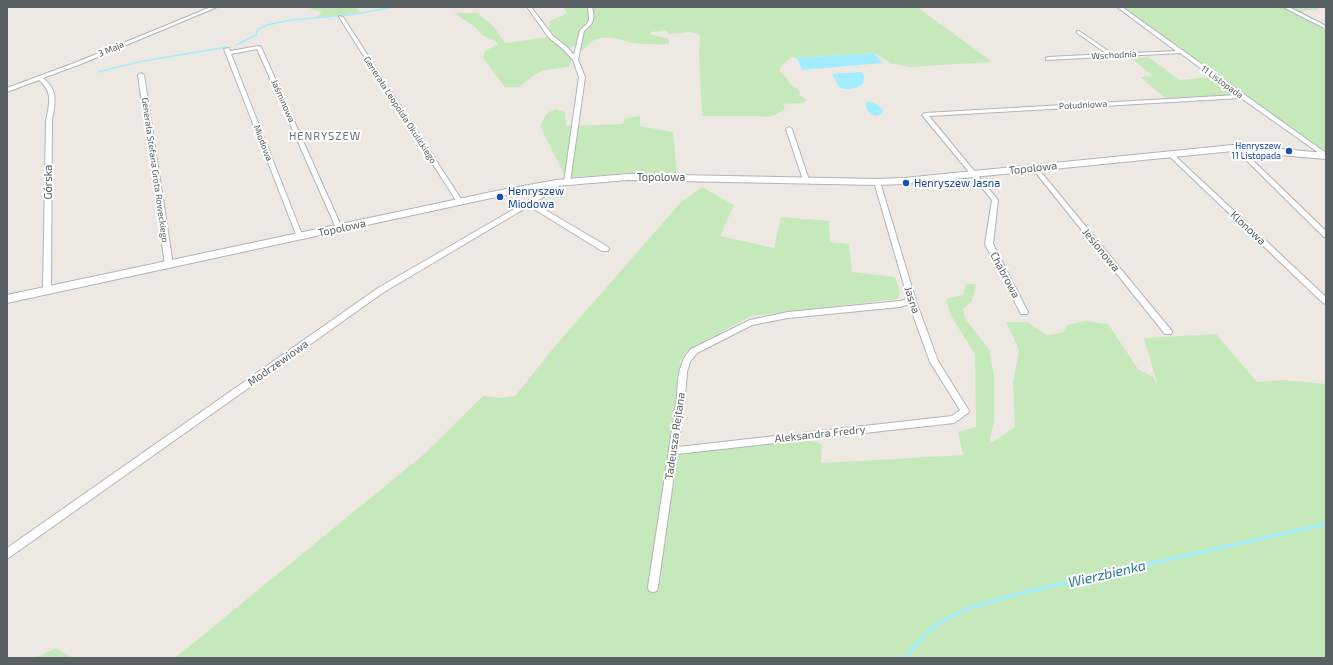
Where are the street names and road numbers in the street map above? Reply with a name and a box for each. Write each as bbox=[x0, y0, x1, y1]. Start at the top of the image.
street label: 3 Maja bbox=[96, 39, 126, 59]
street label: Wschodnia bbox=[1091, 48, 1137, 62]
street label: Generała Leopolda Okulickiego bbox=[361, 54, 439, 166]
street label: 11 Listopada bbox=[1199, 63, 1245, 101]
street label: Jaśminowa bbox=[269, 78, 297, 124]
street label: Generała Stefana Grota Roweckiego bbox=[139, 97, 171, 243]
street label: Południowa bbox=[1059, 98, 1107, 112]
street label: Miodowa bbox=[251, 123, 275, 163]
street label: Topolowa bbox=[1008, 159, 1058, 177]
street label: Górska bbox=[41, 165, 55, 199]
street label: Topolowa bbox=[637, 170, 685, 184]
street label: Klonowa bbox=[1228, 208, 1268, 248]
street label: Topolowa bbox=[317, 216, 367, 240]
street label: Jesionowa bbox=[1080, 226, 1122, 274]
street label: Chabrowa bbox=[987, 250, 1023, 300]
street label: Jasna bbox=[901, 285, 923, 315]
street label: Modrzewiowa bbox=[245, 337, 311, 389]
street label: Tadeusza Rejtana bbox=[662, 392, 688, 480]
street label: Aleksandra Fredry bbox=[774, 423, 866, 445]

